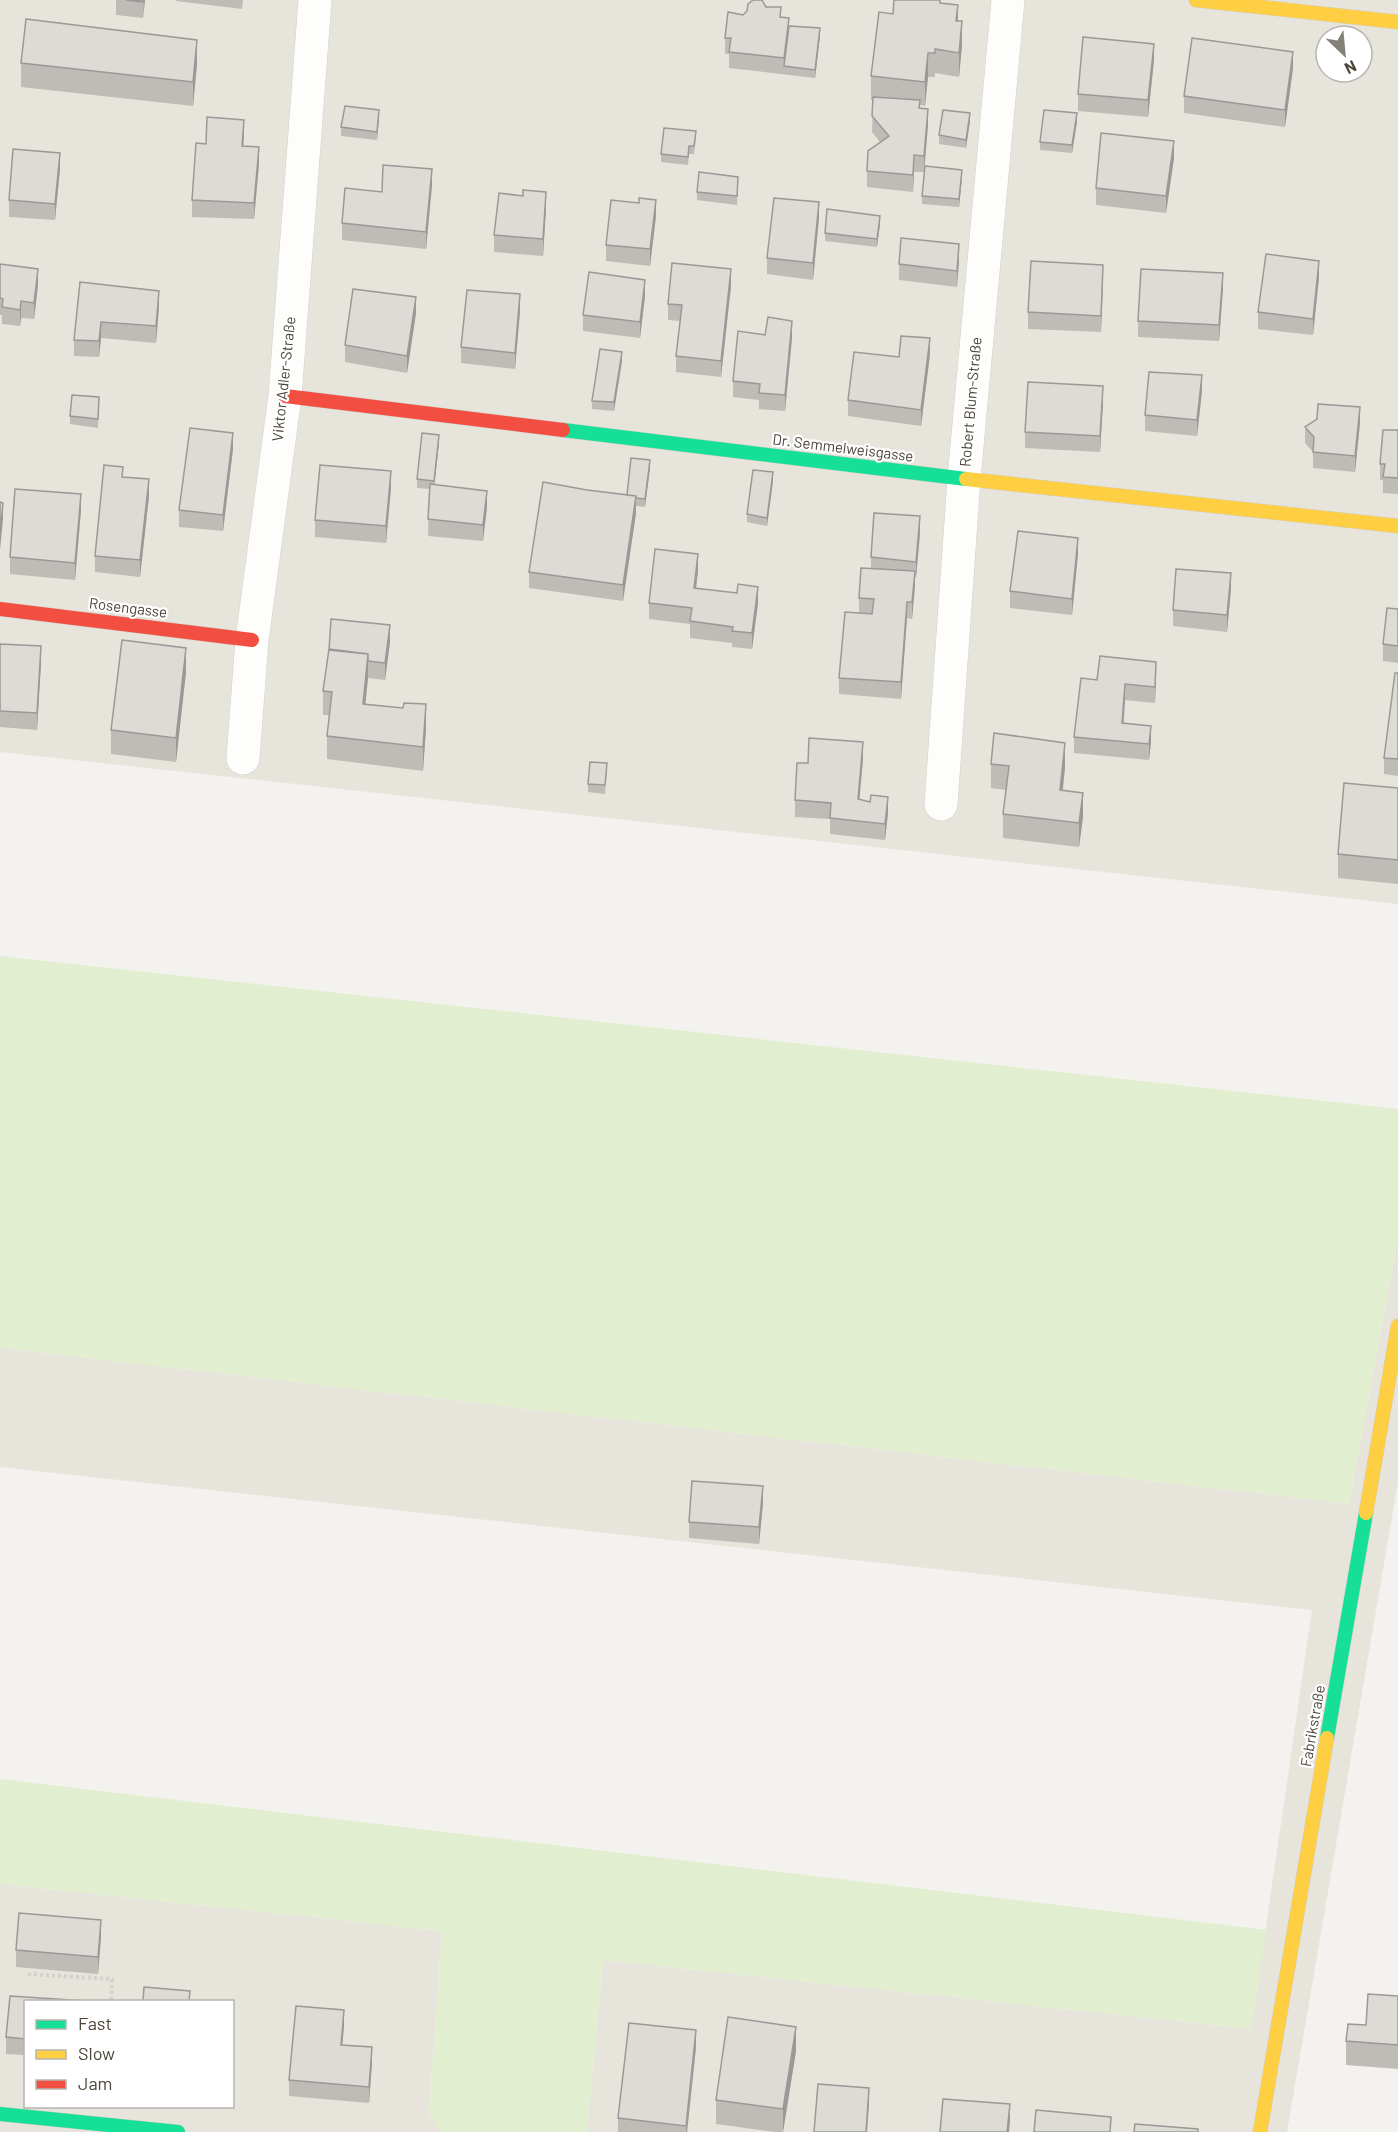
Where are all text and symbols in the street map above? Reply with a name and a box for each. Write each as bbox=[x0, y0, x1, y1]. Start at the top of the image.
north arrow bbox=[1314, 24, 1374, 84]
text: N bbox=[1342, 57, 1360, 79]
street label: Viktor Adler-Straße bbox=[267, 316, 299, 442]
street label: Robert Blum-Straße bbox=[955, 336, 985, 468]
street label: Dr. Semmelweisgasse bbox=[772, 429, 915, 465]
street label: Rosengasse bbox=[88, 593, 168, 621]
street label: Fabrikstraße bbox=[1296, 1684, 1328, 1768]
legend bbox=[24, 2000, 234, 2108]
text: Fast bbox=[78, 2012, 112, 2034]
text: Slow bbox=[78, 2042, 115, 2064]
text: Jam bbox=[78, 2072, 112, 2094]

